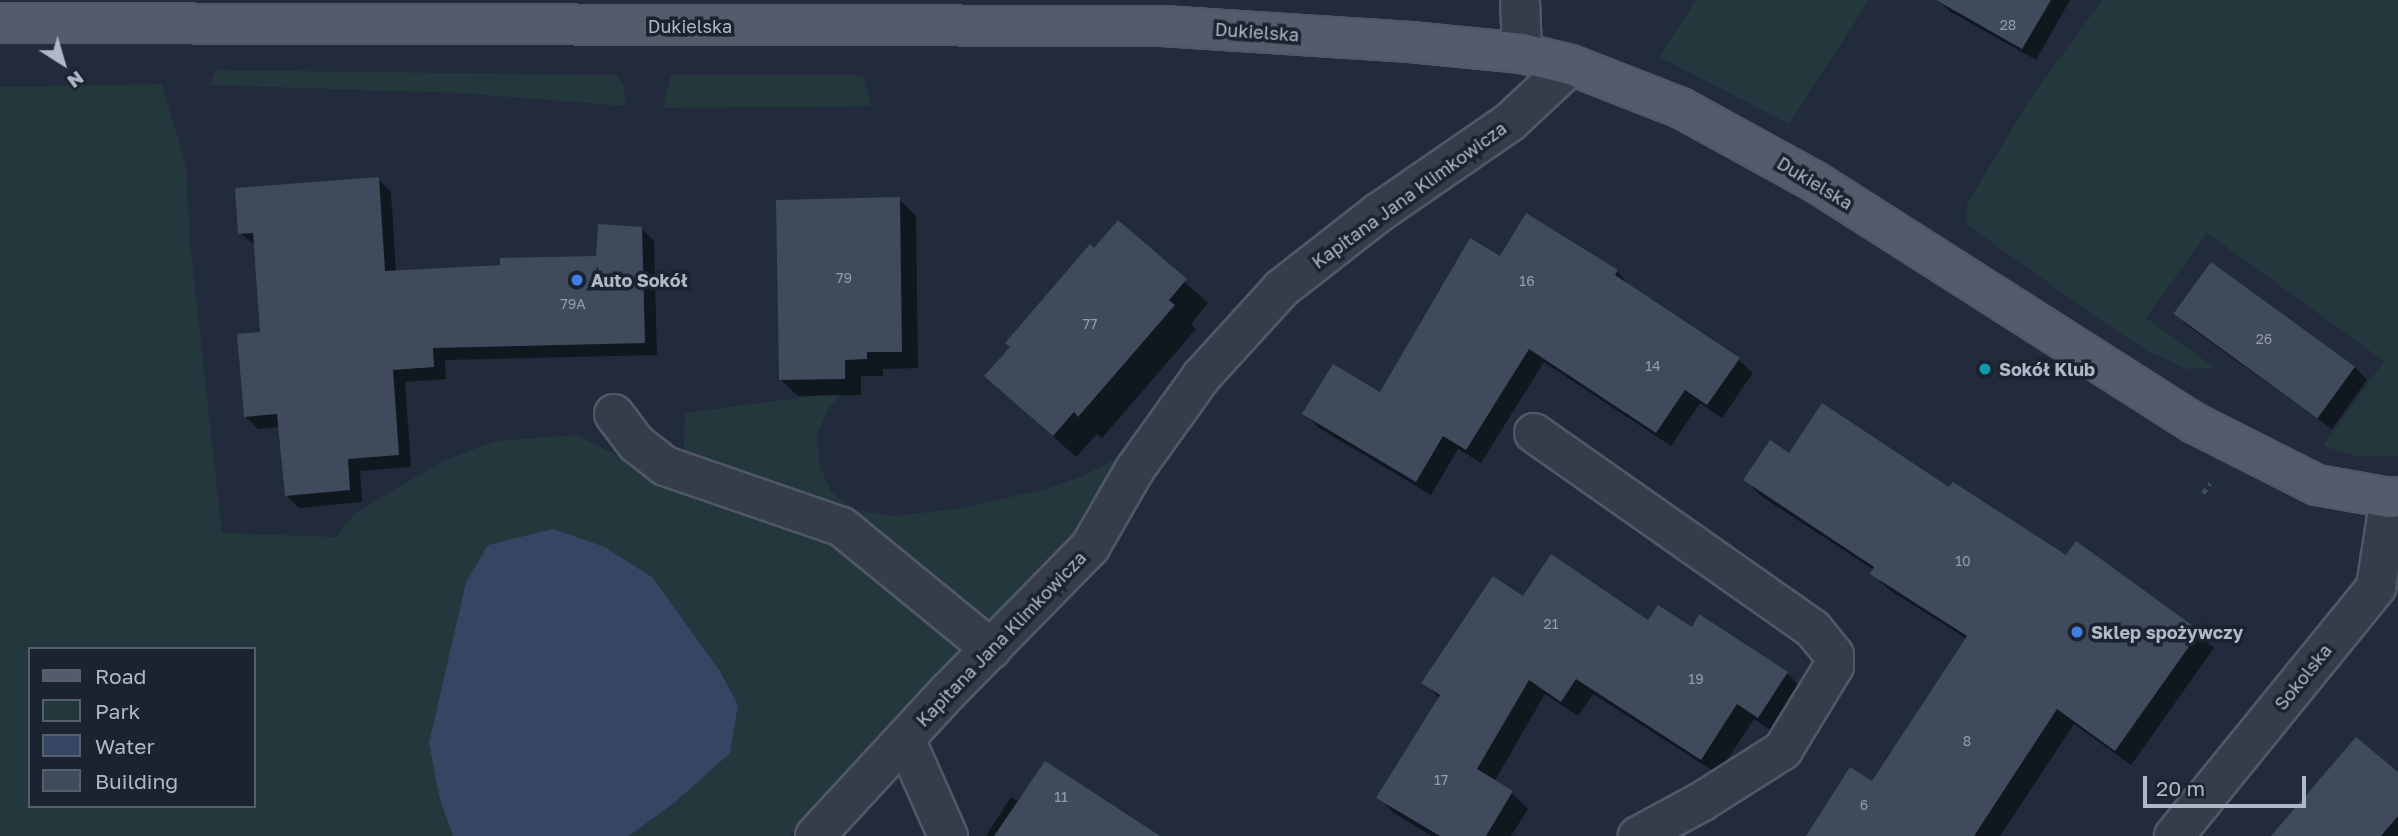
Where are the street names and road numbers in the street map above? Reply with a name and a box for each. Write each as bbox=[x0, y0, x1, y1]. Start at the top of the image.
street label: Dukielska bbox=[648, 15, 732, 37]
street label: Dukielska bbox=[1214, 18, 1300, 46]
street label: Kapitana Jana Klimkowicza bbox=[1308, 117, 1510, 273]
street label: Dukielska bbox=[1773, 152, 1857, 214]
street label: Kapitana Jana Klimkowicza bbox=[912, 547, 1090, 731]
street label: Sokolska bbox=[2270, 640, 2336, 714]

